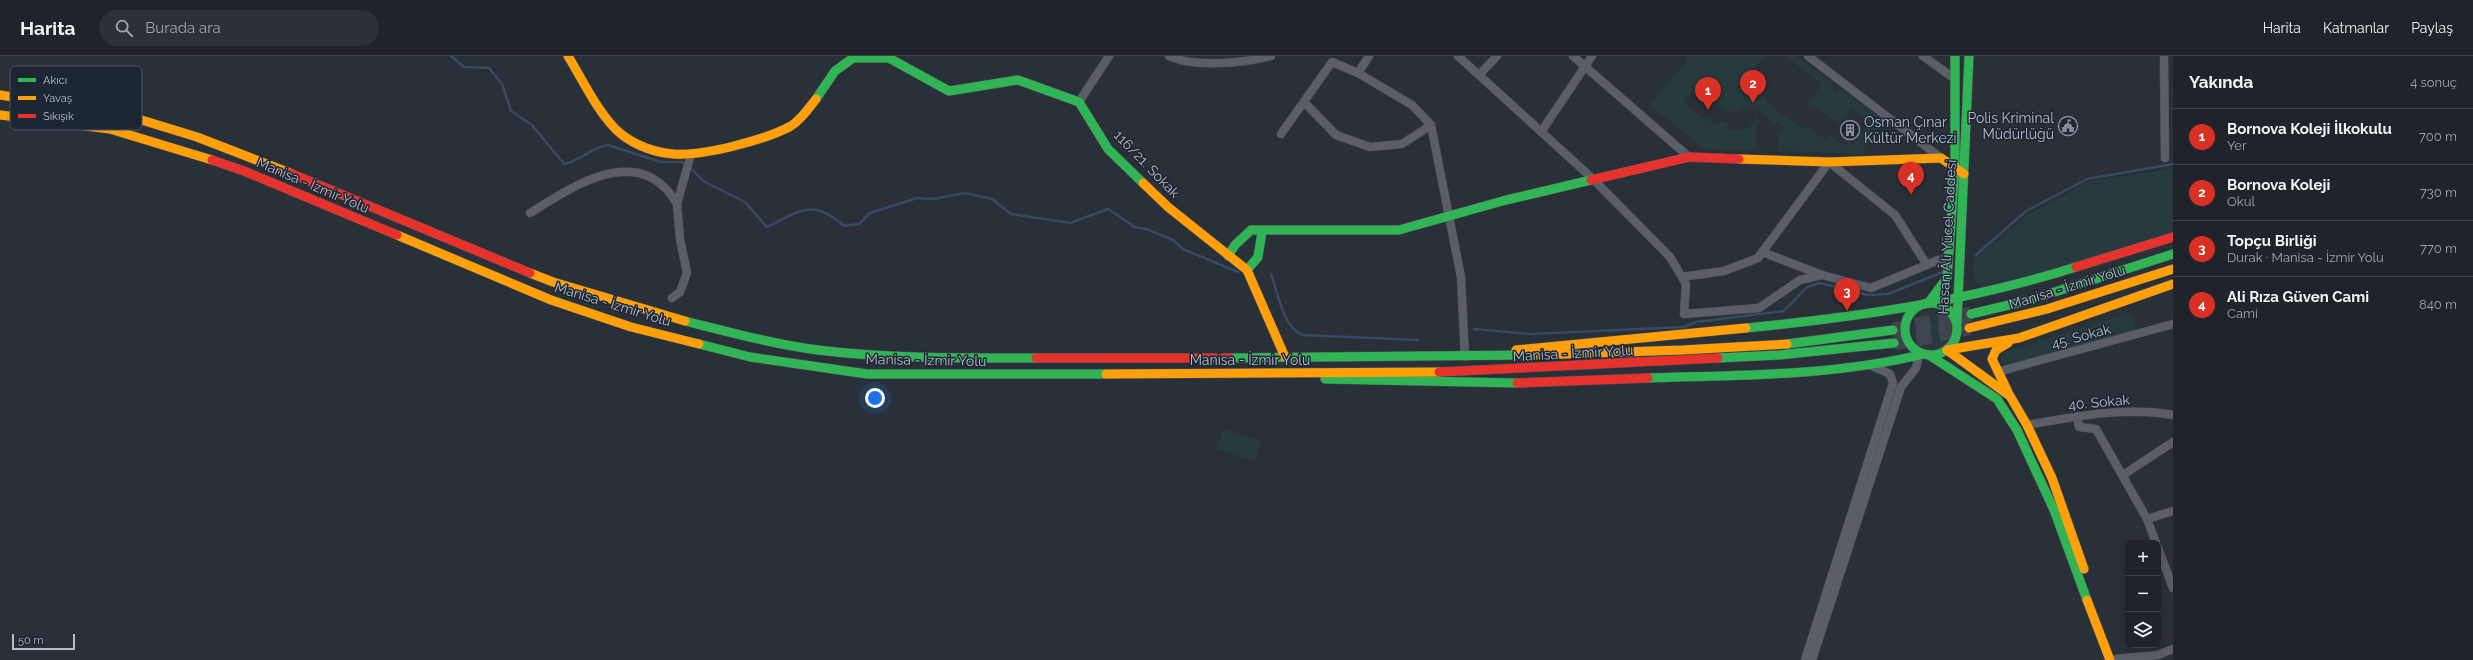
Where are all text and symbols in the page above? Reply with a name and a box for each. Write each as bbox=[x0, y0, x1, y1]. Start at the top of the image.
search box bbox=[99, 10, 379, 46]
text: Harita bbox=[20, 17, 75, 39]
icon: search bbox=[113, 17, 135, 39]
text: Burada ara bbox=[145, 19, 221, 37]
text: Harita bbox=[2263, 20, 2301, 36]
text: Katmanlar bbox=[2323, 20, 2389, 36]
text: Paylaş bbox=[2411, 20, 2453, 36]
legend bbox=[10, 66, 142, 130]
pin: 2 bbox=[1740, 70, 1766, 103]
text: Yakında bbox=[2189, 72, 2253, 92]
text: Akıcı bbox=[43, 74, 67, 87]
text: 4 sonuç bbox=[2410, 75, 2457, 90]
pin: 1 bbox=[1695, 77, 1721, 110]
text: Yavaş bbox=[43, 92, 72, 105]
text: Sıkışık bbox=[43, 110, 74, 123]
place label: Polis Kriminal Müdürlüğü bbox=[1967, 110, 2054, 142]
place label: Osman Çınar Kültür Merkezi bbox=[1864, 114, 1956, 146]
public building icon: Polis Kriminal Müdürlüğü bbox=[2057, 115, 2079, 137]
building icon: Osman Çınar Kültür Merkezi bbox=[1839, 119, 1861, 141]
text: Bornova Koleji İlkokulu bbox=[2227, 120, 2392, 138]
street label: 116/21. Sokak bbox=[1111, 127, 1183, 201]
text: 1 bbox=[2199, 129, 2205, 144]
text: 700 m bbox=[2419, 129, 2457, 144]
text: Yer bbox=[2227, 138, 2246, 153]
street label: Manisa - İzmir Yolu bbox=[254, 152, 372, 216]
street label: Hasan Âli Yücel Caddesi bbox=[1934, 159, 1959, 315]
pin: 4 bbox=[1898, 162, 1924, 195]
text: Bornova Koleji bbox=[2227, 176, 2330, 194]
text: 2 bbox=[2198, 185, 2206, 200]
text: 730 m bbox=[2420, 185, 2457, 200]
text: Okul bbox=[2227, 194, 2255, 209]
text: Topçu Birliği bbox=[2227, 232, 2316, 250]
text: 3 bbox=[2198, 241, 2206, 256]
text: 770 m bbox=[2420, 241, 2457, 256]
text: Durak · Manisa - İzmir Yolu bbox=[2227, 250, 2384, 265]
street label: Manisa - İzmir Yolu bbox=[2006, 260, 2127, 312]
street label: Manisa - İzmir Yolu bbox=[553, 277, 674, 329]
pin: 3 bbox=[1834, 278, 1860, 311]
text: Ali Rıza Güven Cami bbox=[2227, 288, 2369, 306]
text: 4 bbox=[2198, 297, 2206, 312]
text: 840 m bbox=[2419, 297, 2457, 312]
text: Cami bbox=[2227, 306, 2258, 321]
street label: 45. Sokak bbox=[2050, 320, 2113, 352]
street label: Manisa - İzmir Yolu bbox=[1512, 340, 1634, 364]
street label: Manisa - İzmir Yolu bbox=[866, 349, 987, 369]
street label: Manisa - İzmir Yolu bbox=[1190, 350, 1310, 368]
your location bbox=[865, 388, 885, 408]
street label: 40. Sokak bbox=[2068, 391, 2131, 413]
map controls bbox=[2125, 540, 2161, 648]
button: + bbox=[2125, 540, 2161, 576]
button: − bbox=[2125, 576, 2161, 612]
button: layers bbox=[2125, 612, 2161, 648]
scale bar bbox=[12, 632, 75, 651]
text: 50 m bbox=[18, 634, 44, 647]

